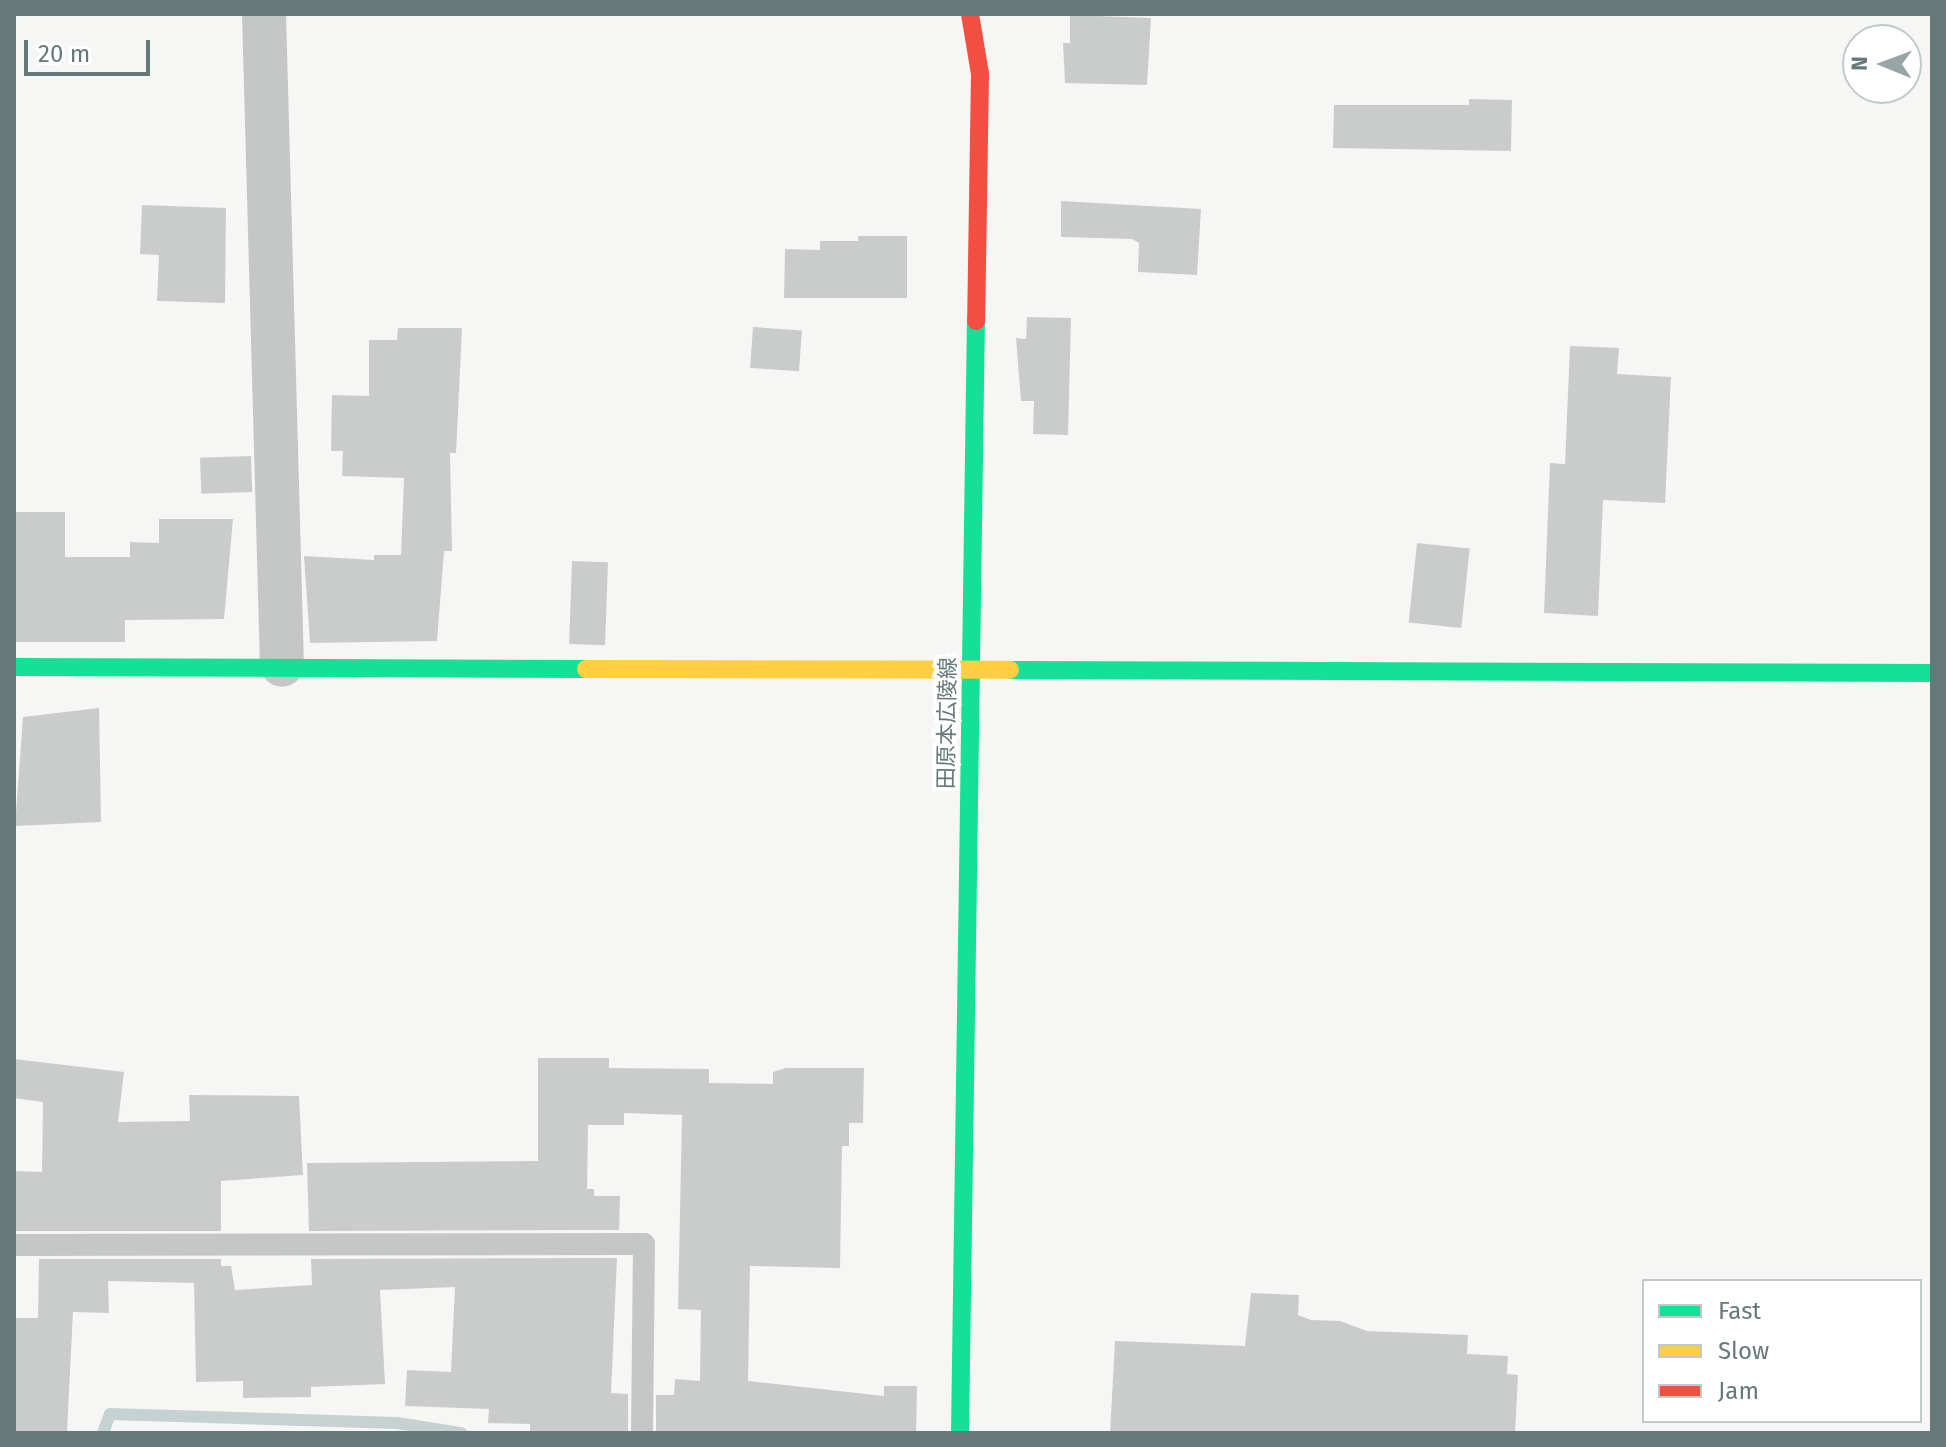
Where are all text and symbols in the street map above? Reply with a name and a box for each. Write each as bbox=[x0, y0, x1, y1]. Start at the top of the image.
scale bar bbox=[28, 24, 154, 74]
north arrow bbox=[1842, 24, 1922, 104]
text: 20 m bbox=[38, 40, 90, 68]
text: N bbox=[1846, 56, 1873, 71]
street label: 田原本広陵線 bbox=[933, 657, 961, 789]
legend bbox=[1642, 1279, 1922, 1423]
text: Fast bbox=[1718, 1297, 1761, 1325]
text: Slow bbox=[1718, 1337, 1769, 1365]
text: Jam bbox=[1718, 1377, 1759, 1405]

